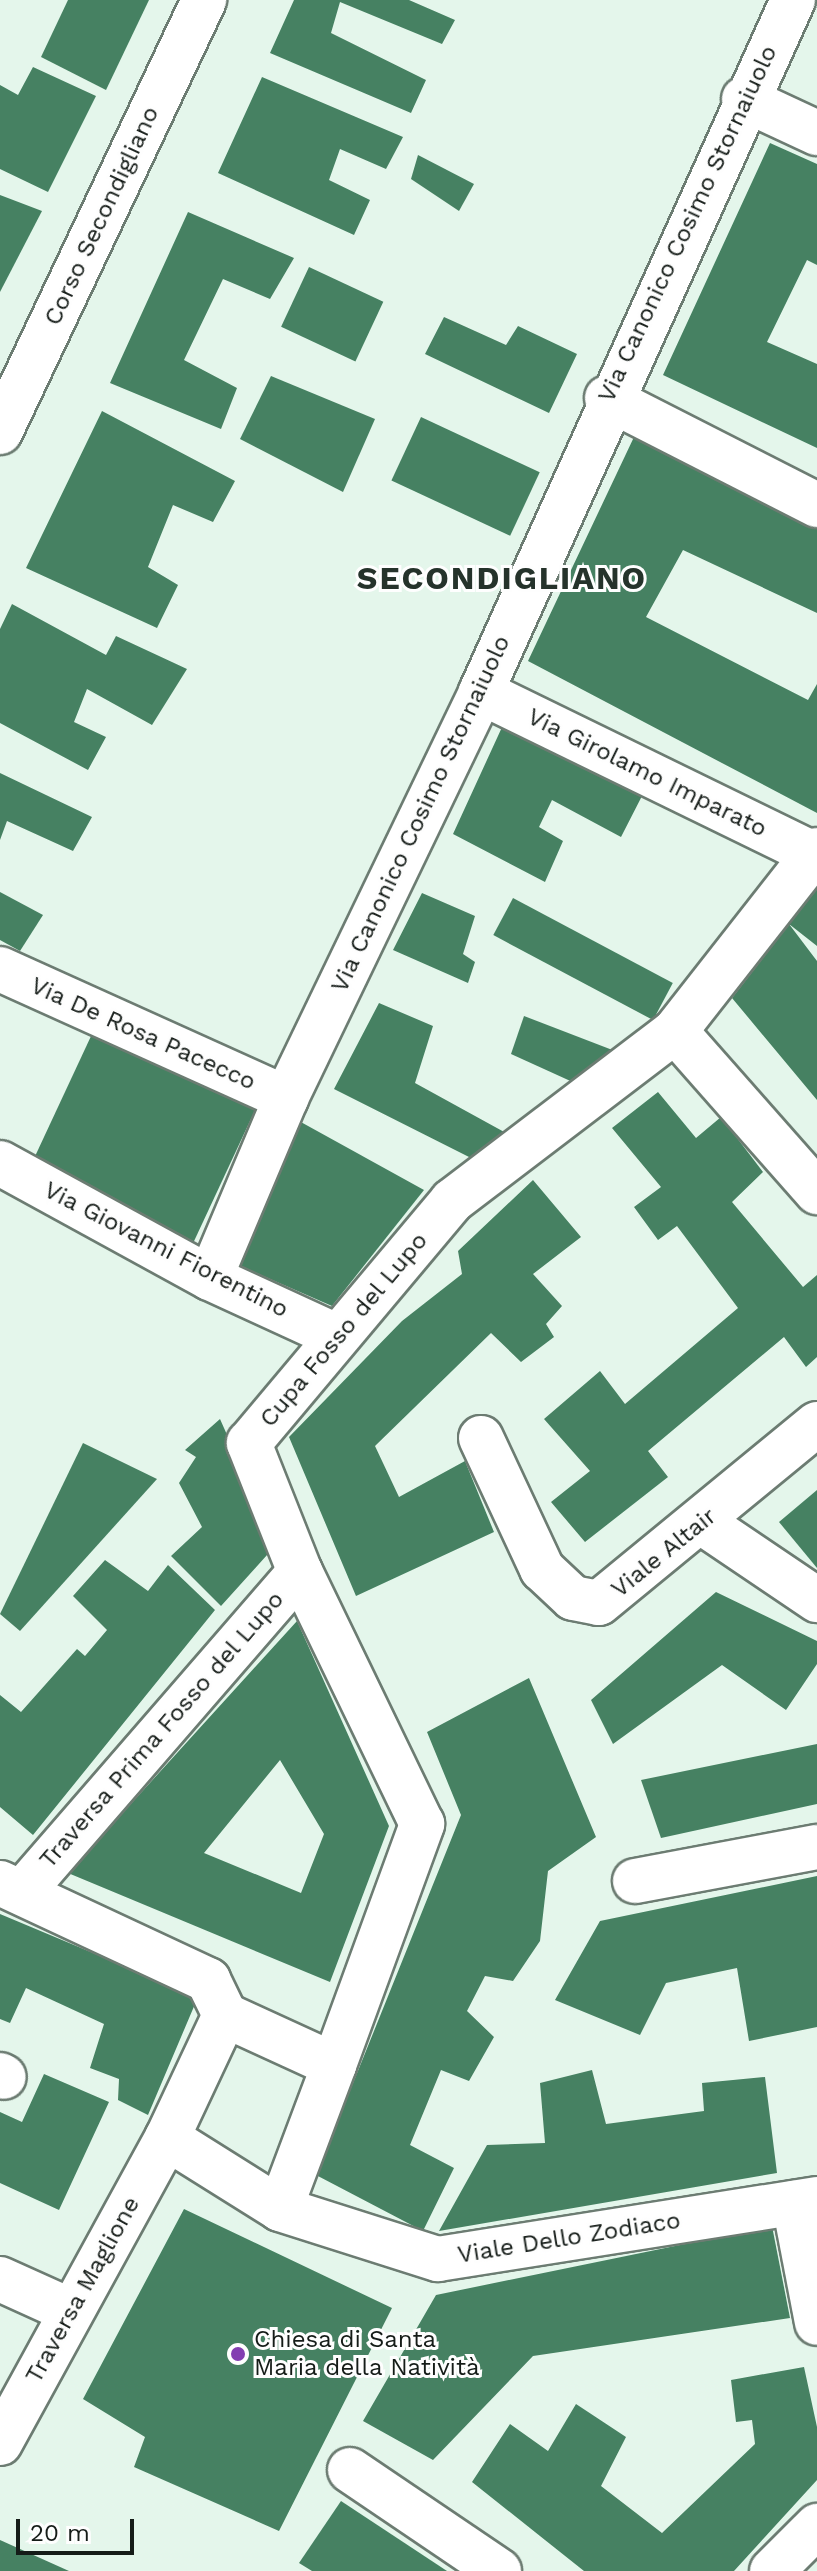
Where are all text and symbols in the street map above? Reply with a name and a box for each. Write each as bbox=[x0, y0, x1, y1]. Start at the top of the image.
street label: Via Canonico Cosimo Stornaiuolo bbox=[592, 41, 784, 407]
street label: Corso Secondigliano bbox=[39, 102, 165, 330]
district label: SECONDIGLIANO bbox=[357, 559, 647, 597]
street label: Via Canonico Cosimo Stornaiuolo bbox=[325, 631, 517, 997]
street label: Via Girolamo Imparato bbox=[522, 702, 772, 844]
street label: Via De Rosa Pacecco bbox=[26, 971, 260, 1097]
street label: Via Giovanni Fiorentino bbox=[39, 1176, 293, 1324]
street label: Cupa Fosso del Lupo bbox=[254, 1226, 434, 1434]
street label: Viale Altair bbox=[605, 1502, 723, 1604]
street label: Traversa Prima Fosso del Lupo bbox=[33, 1585, 291, 1875]
street label: Traversa Maglione bbox=[20, 2192, 146, 2388]
street label: Viale Dello Zodiaco bbox=[456, 2206, 682, 2270]
place label: Chiesa di Santa Maria della Natività bbox=[254, 2326, 481, 2382]
marker: Chiesa di Santa Maria della Natività bbox=[229, 2345, 247, 2363]
scale bar bbox=[20, 2503, 138, 2553]
text: 20 m bbox=[30, 2519, 90, 2547]

